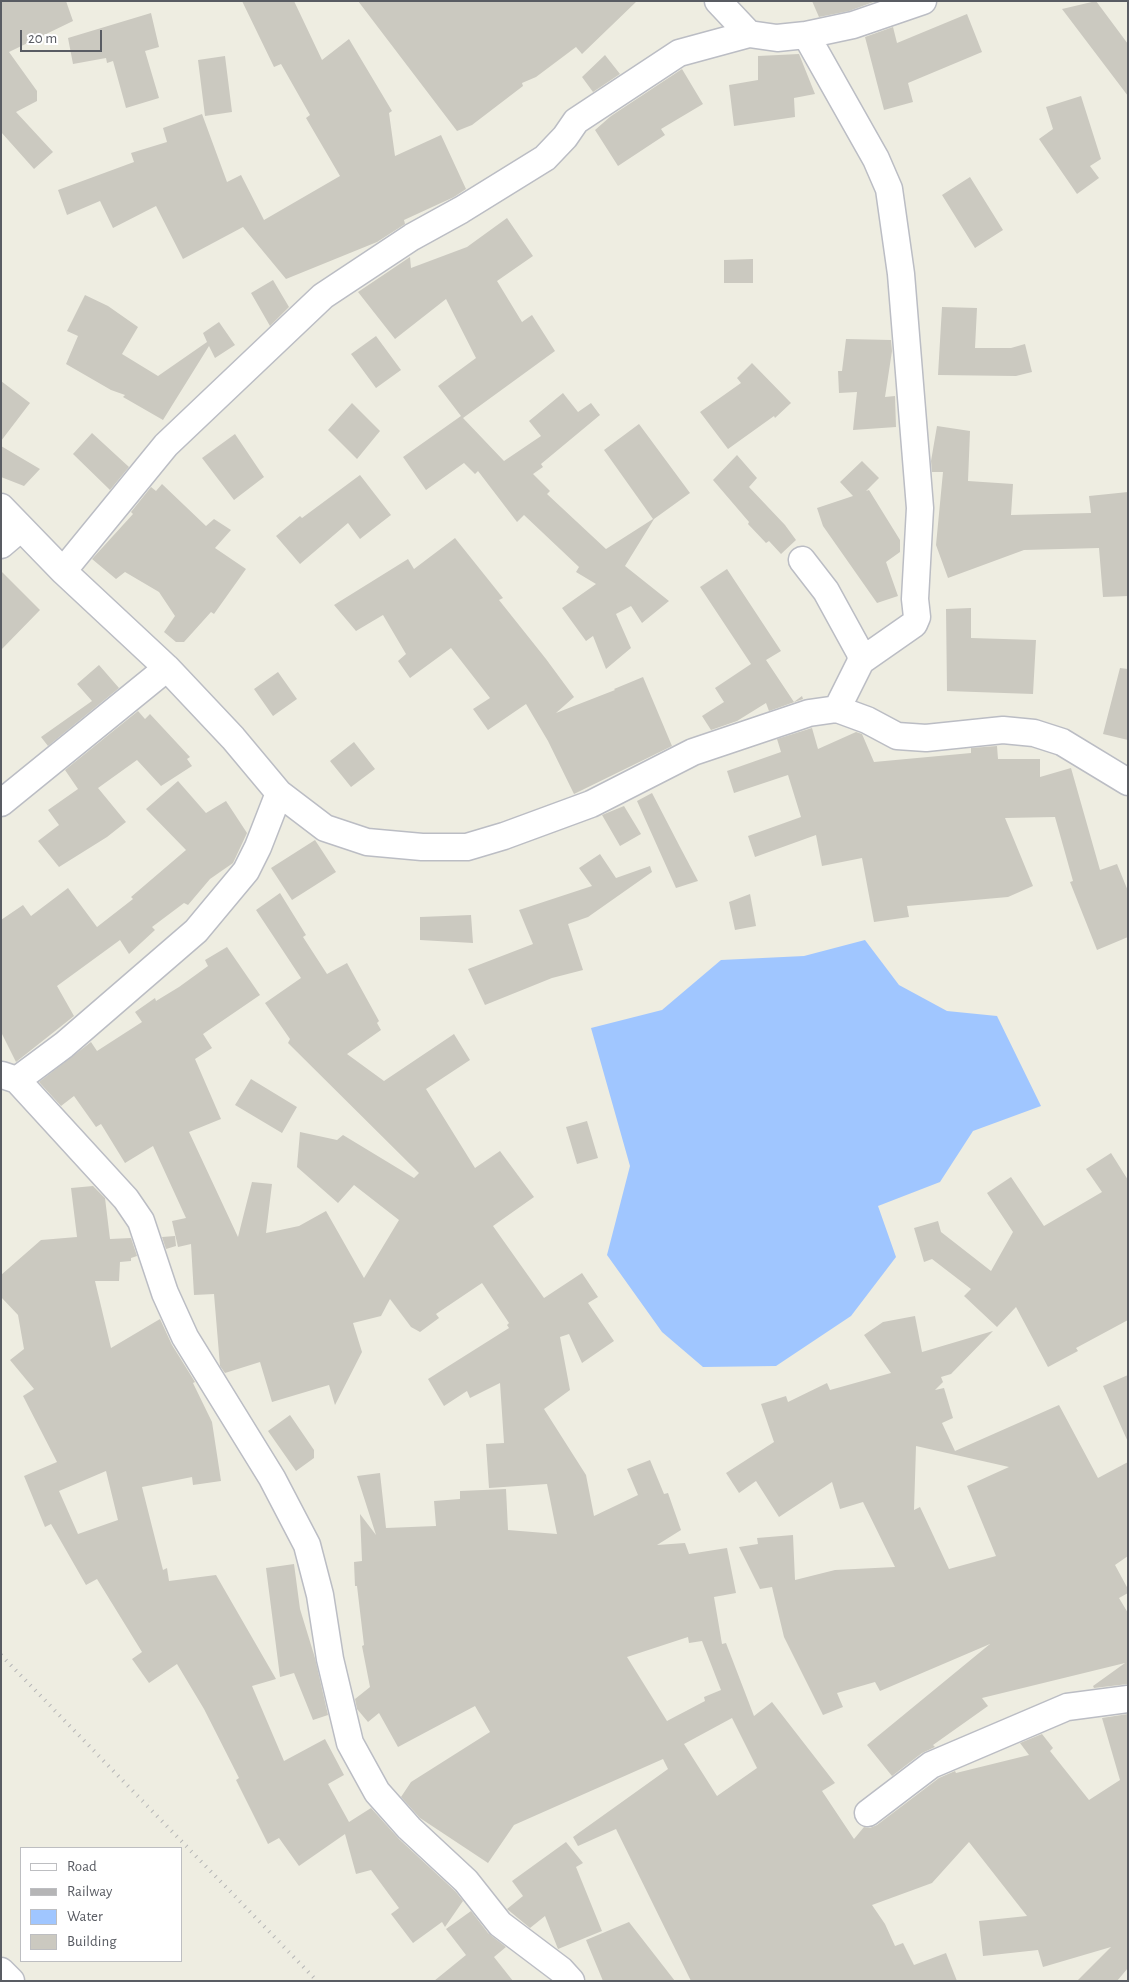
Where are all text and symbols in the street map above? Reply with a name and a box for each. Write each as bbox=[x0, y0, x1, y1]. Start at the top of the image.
scale bar bbox=[22, 20, 105, 52]
text: 20 m bbox=[28, 31, 57, 46]
legend bbox=[20, 1847, 182, 1962]
text: Road bbox=[67, 1859, 97, 1874]
text: Railway bbox=[67, 1884, 112, 1899]
text: Water bbox=[67, 1909, 103, 1924]
text: Building bbox=[67, 1934, 117, 1949]

